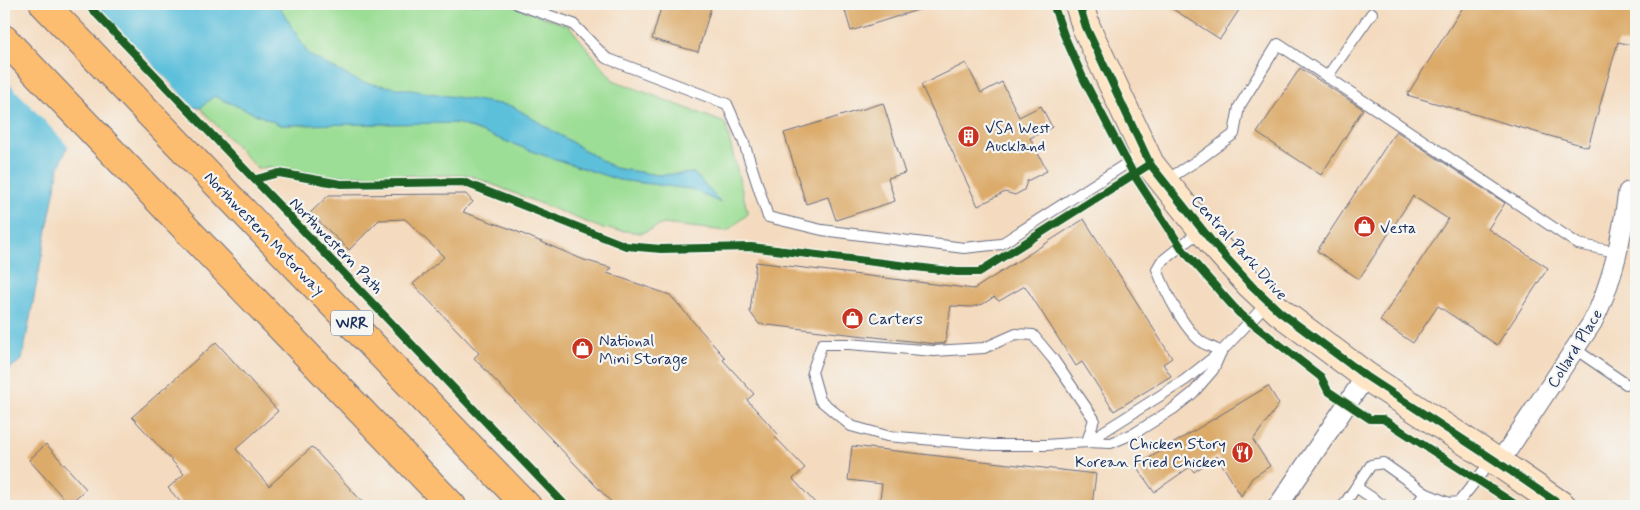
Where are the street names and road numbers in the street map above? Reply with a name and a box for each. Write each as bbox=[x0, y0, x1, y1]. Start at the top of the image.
street label: Northwestern Motorway bbox=[199, 167, 329, 301]
street label: Central Park Drive bbox=[1186, 191, 1292, 305]
street label: Northwestern Path bbox=[284, 193, 388, 299]
street label: Collard Place bbox=[1543, 305, 1608, 392]
road number: WRR bbox=[331, 310, 373, 336]

